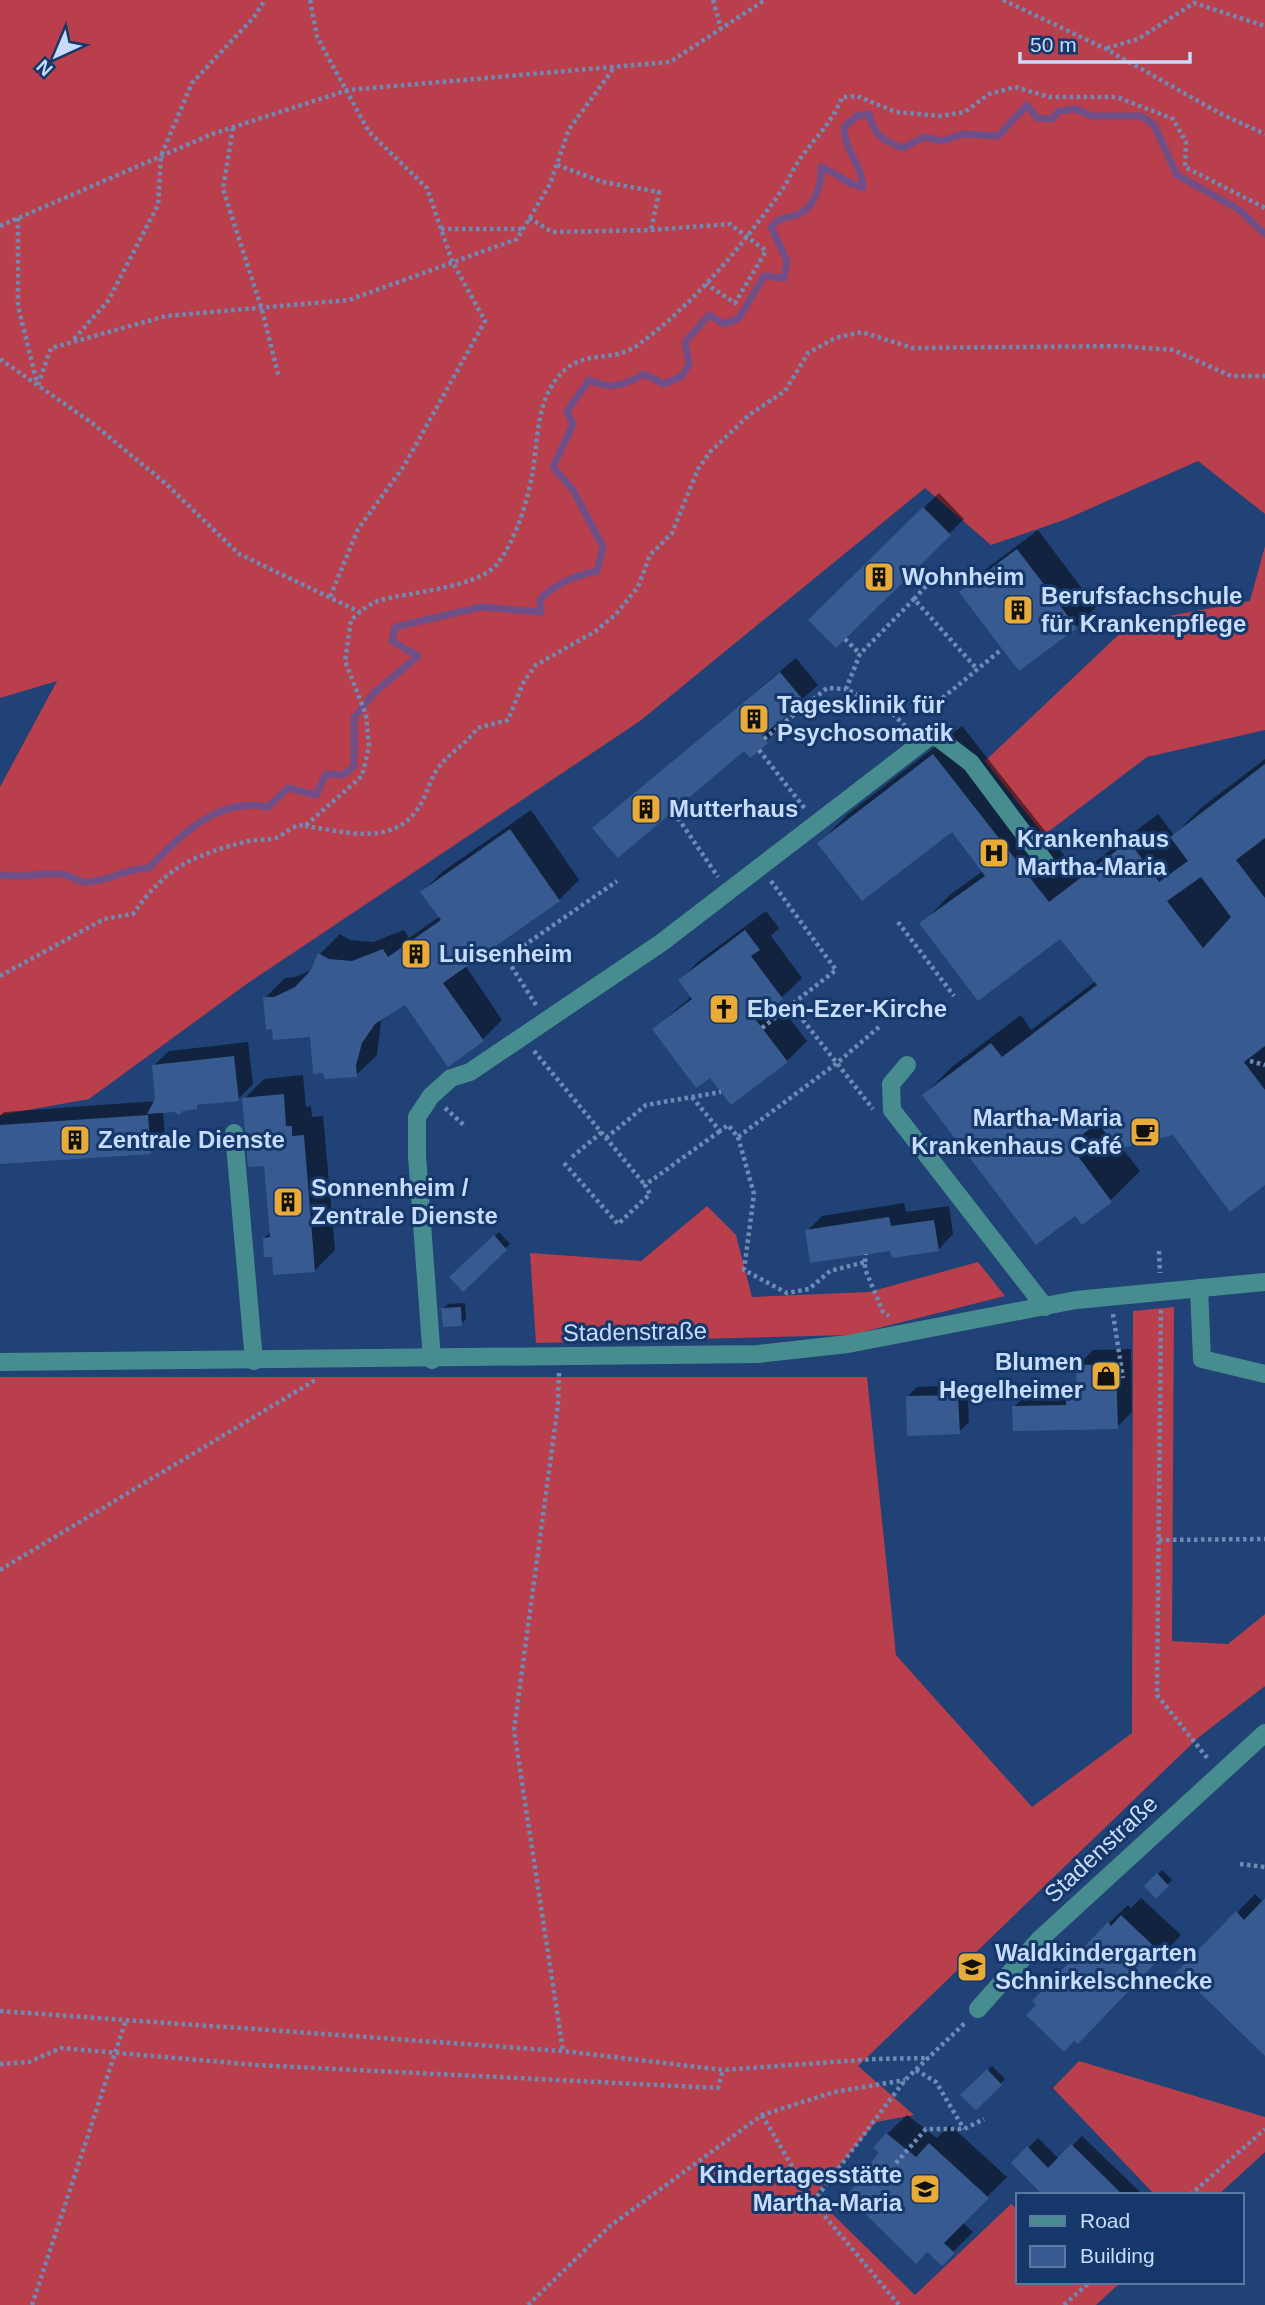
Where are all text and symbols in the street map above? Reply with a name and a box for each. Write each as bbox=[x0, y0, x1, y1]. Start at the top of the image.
north arrow bbox=[21, 21, 91, 91]
scale bar bbox=[1020, 21, 1190, 65]
text: 50 m bbox=[1030, 33, 1077, 56]
text: N bbox=[32, 56, 57, 80]
building icon: Wohnheim bbox=[862, 560, 896, 594]
place label: Wohnheim bbox=[902, 563, 1024, 590]
place label: Berufsfachschule für Krankenpflege bbox=[1041, 582, 1246, 637]
building icon: Berufsfachschule für Krankenpflege bbox=[1001, 593, 1035, 627]
place label: Tagesklinik für Psychosomatik bbox=[777, 691, 954, 746]
building icon: Tagesklinik für Psychosomatik bbox=[737, 702, 771, 736]
building icon: Mutterhaus bbox=[629, 792, 663, 826]
place label: Mutterhaus bbox=[669, 795, 798, 822]
place label: Krankenhaus Martha-Maria bbox=[1017, 825, 1169, 880]
hospital icon: Krankenhaus Martha-Maria bbox=[977, 836, 1011, 870]
building icon: Luisenheim bbox=[399, 937, 433, 971]
place label: Luisenheim bbox=[439, 940, 572, 967]
church icon: Eben-Ezer-Kirche bbox=[707, 992, 741, 1026]
place label: Eben-Ezer-Kirche bbox=[747, 995, 947, 1022]
place label: Martha-Maria Krankenhaus Café bbox=[911, 1104, 1123, 1159]
cafe icon: Martha-Maria Krankenhaus Café bbox=[1128, 1115, 1162, 1149]
building icon: Zentrale Dienste bbox=[58, 1123, 92, 1157]
place label: Zentrale Dienste bbox=[98, 1126, 285, 1153]
place label: Sonnenheim / Zentrale Dienste bbox=[311, 1174, 498, 1229]
building icon: Sonnenheim / Zentrale Dienste bbox=[271, 1185, 305, 1219]
street label: Stadenstraße bbox=[563, 1317, 707, 1346]
place label: Blumen Hegelheimer bbox=[939, 1348, 1083, 1403]
shop icon: Blumen Hegelheimer bbox=[1089, 1359, 1123, 1393]
street label: Stadenstraße bbox=[1039, 1790, 1163, 1908]
place label: Waldkindergarten Schnirkelschnecke bbox=[995, 1939, 1212, 1994]
school or university icon: Waldkindergarten Schnirkelschnecke bbox=[955, 1950, 989, 1984]
place label: Kindertagesstätte Martha-Maria bbox=[699, 2161, 903, 2216]
school or university icon: Kindertagesstätte Martha-Maria bbox=[908, 2172, 942, 2206]
legend bbox=[1016, 2193, 1244, 2284]
text: Road bbox=[1080, 2209, 1130, 2232]
text: Building bbox=[1080, 2244, 1155, 2267]

